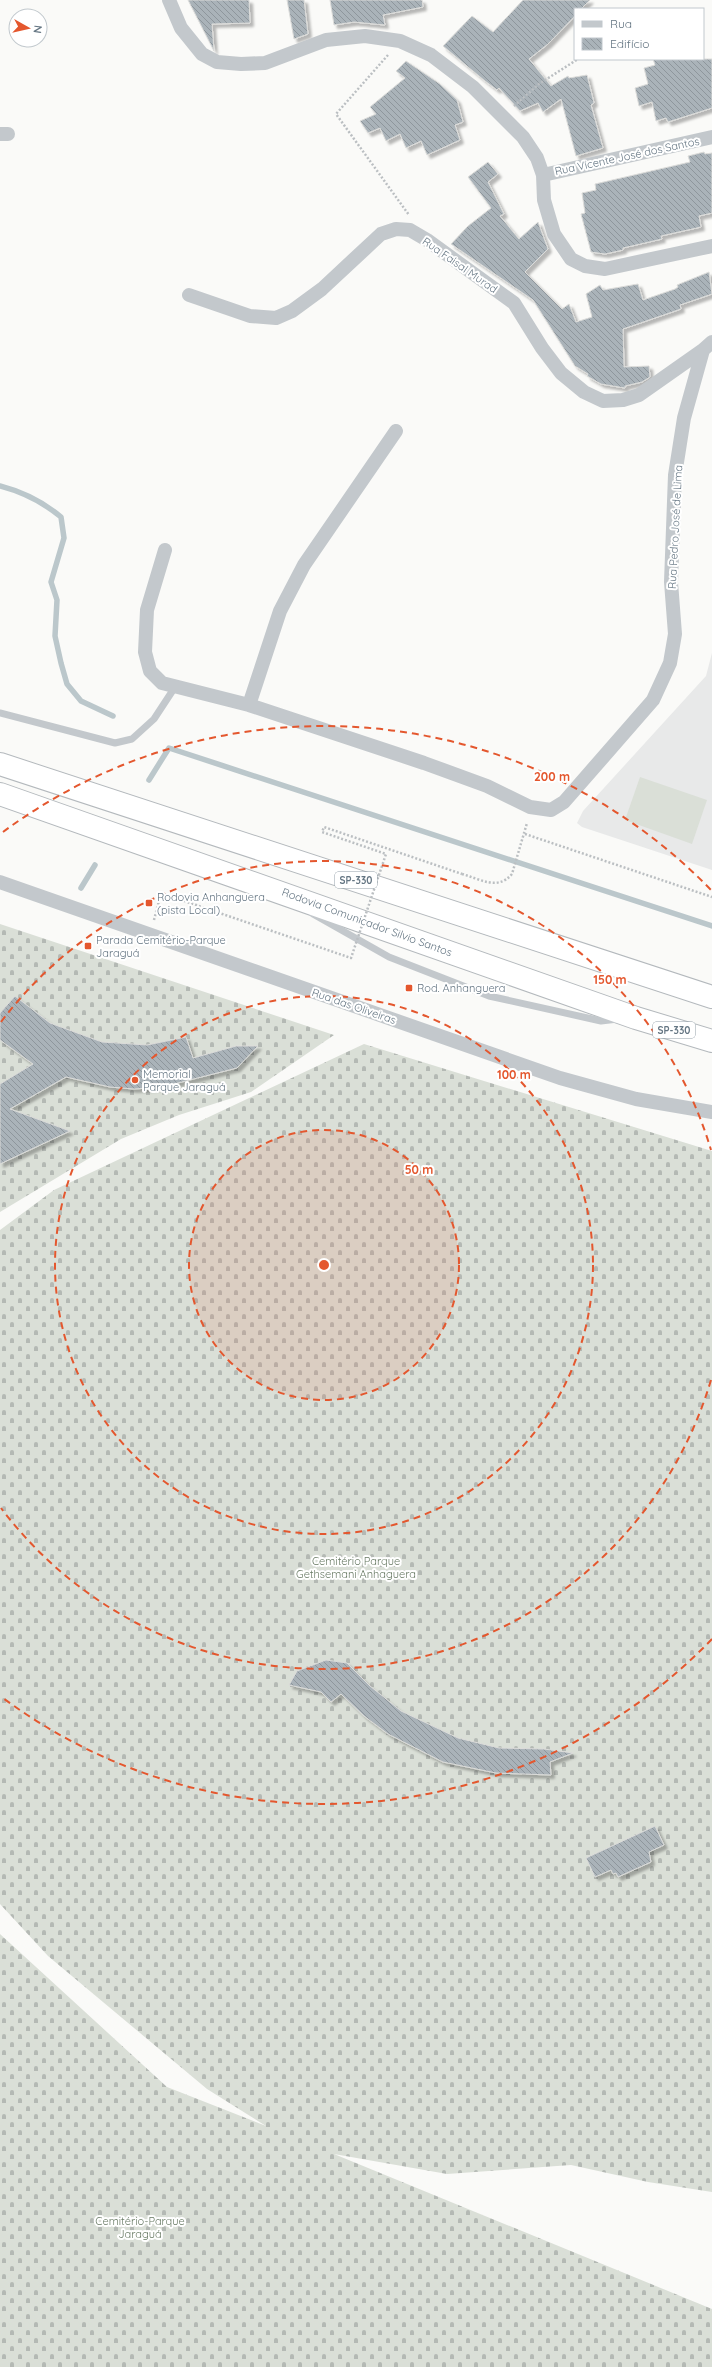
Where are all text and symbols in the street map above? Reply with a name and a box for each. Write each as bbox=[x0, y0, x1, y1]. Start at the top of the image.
north arrow bbox=[8, 8, 48, 48]
legend bbox=[574, 8, 704, 60]
text: Rua bbox=[610, 16, 632, 31]
text: N bbox=[30, 24, 45, 34]
text: Edifício bbox=[610, 36, 650, 51]
street label: Rua Vicente José dos Santos bbox=[553, 134, 701, 178]
street label: Rua Faisal Murad bbox=[420, 234, 500, 296]
street label: Rua Pedro José de Lima bbox=[665, 465, 685, 589]
text: 200 m bbox=[534, 769, 570, 784]
road number: SP-330 bbox=[335, 872, 377, 888]
street label: Rodovia Comunicador Silvio Santos bbox=[280, 885, 454, 959]
place label: Rodovia Anhanguera (pista Local) bbox=[157, 890, 265, 917]
marker: Rodovia Anhanguera (pista Local) bbox=[144, 898, 154, 908]
place label: Parada Cemitério-Parque Jaraguá bbox=[96, 933, 226, 960]
marker: Parada Cemitério-Parque Jaraguá bbox=[83, 941, 93, 951]
text: 150 m bbox=[593, 972, 627, 987]
place label: Rod. Anhanguera bbox=[417, 981, 505, 995]
marker: Rod. Anhanguera bbox=[404, 983, 414, 993]
street label: Rua das Oliveiras bbox=[310, 985, 398, 1027]
road number: SP-330 bbox=[653, 1022, 695, 1038]
place label: Memorial Parque Jaraguá bbox=[143, 1067, 226, 1094]
text: 100 m bbox=[497, 1067, 531, 1082]
marker: Memorial Parque Jaraguá bbox=[130, 1075, 140, 1085]
text: 50 m bbox=[405, 1162, 433, 1177]
centre of rings bbox=[317, 1258, 331, 1272]
park label: Cemitério Parque Gethsemani Anhaguera bbox=[296, 1554, 416, 1581]
park label: Cemitério-Parque Jaraguá bbox=[95, 2214, 185, 2241]

